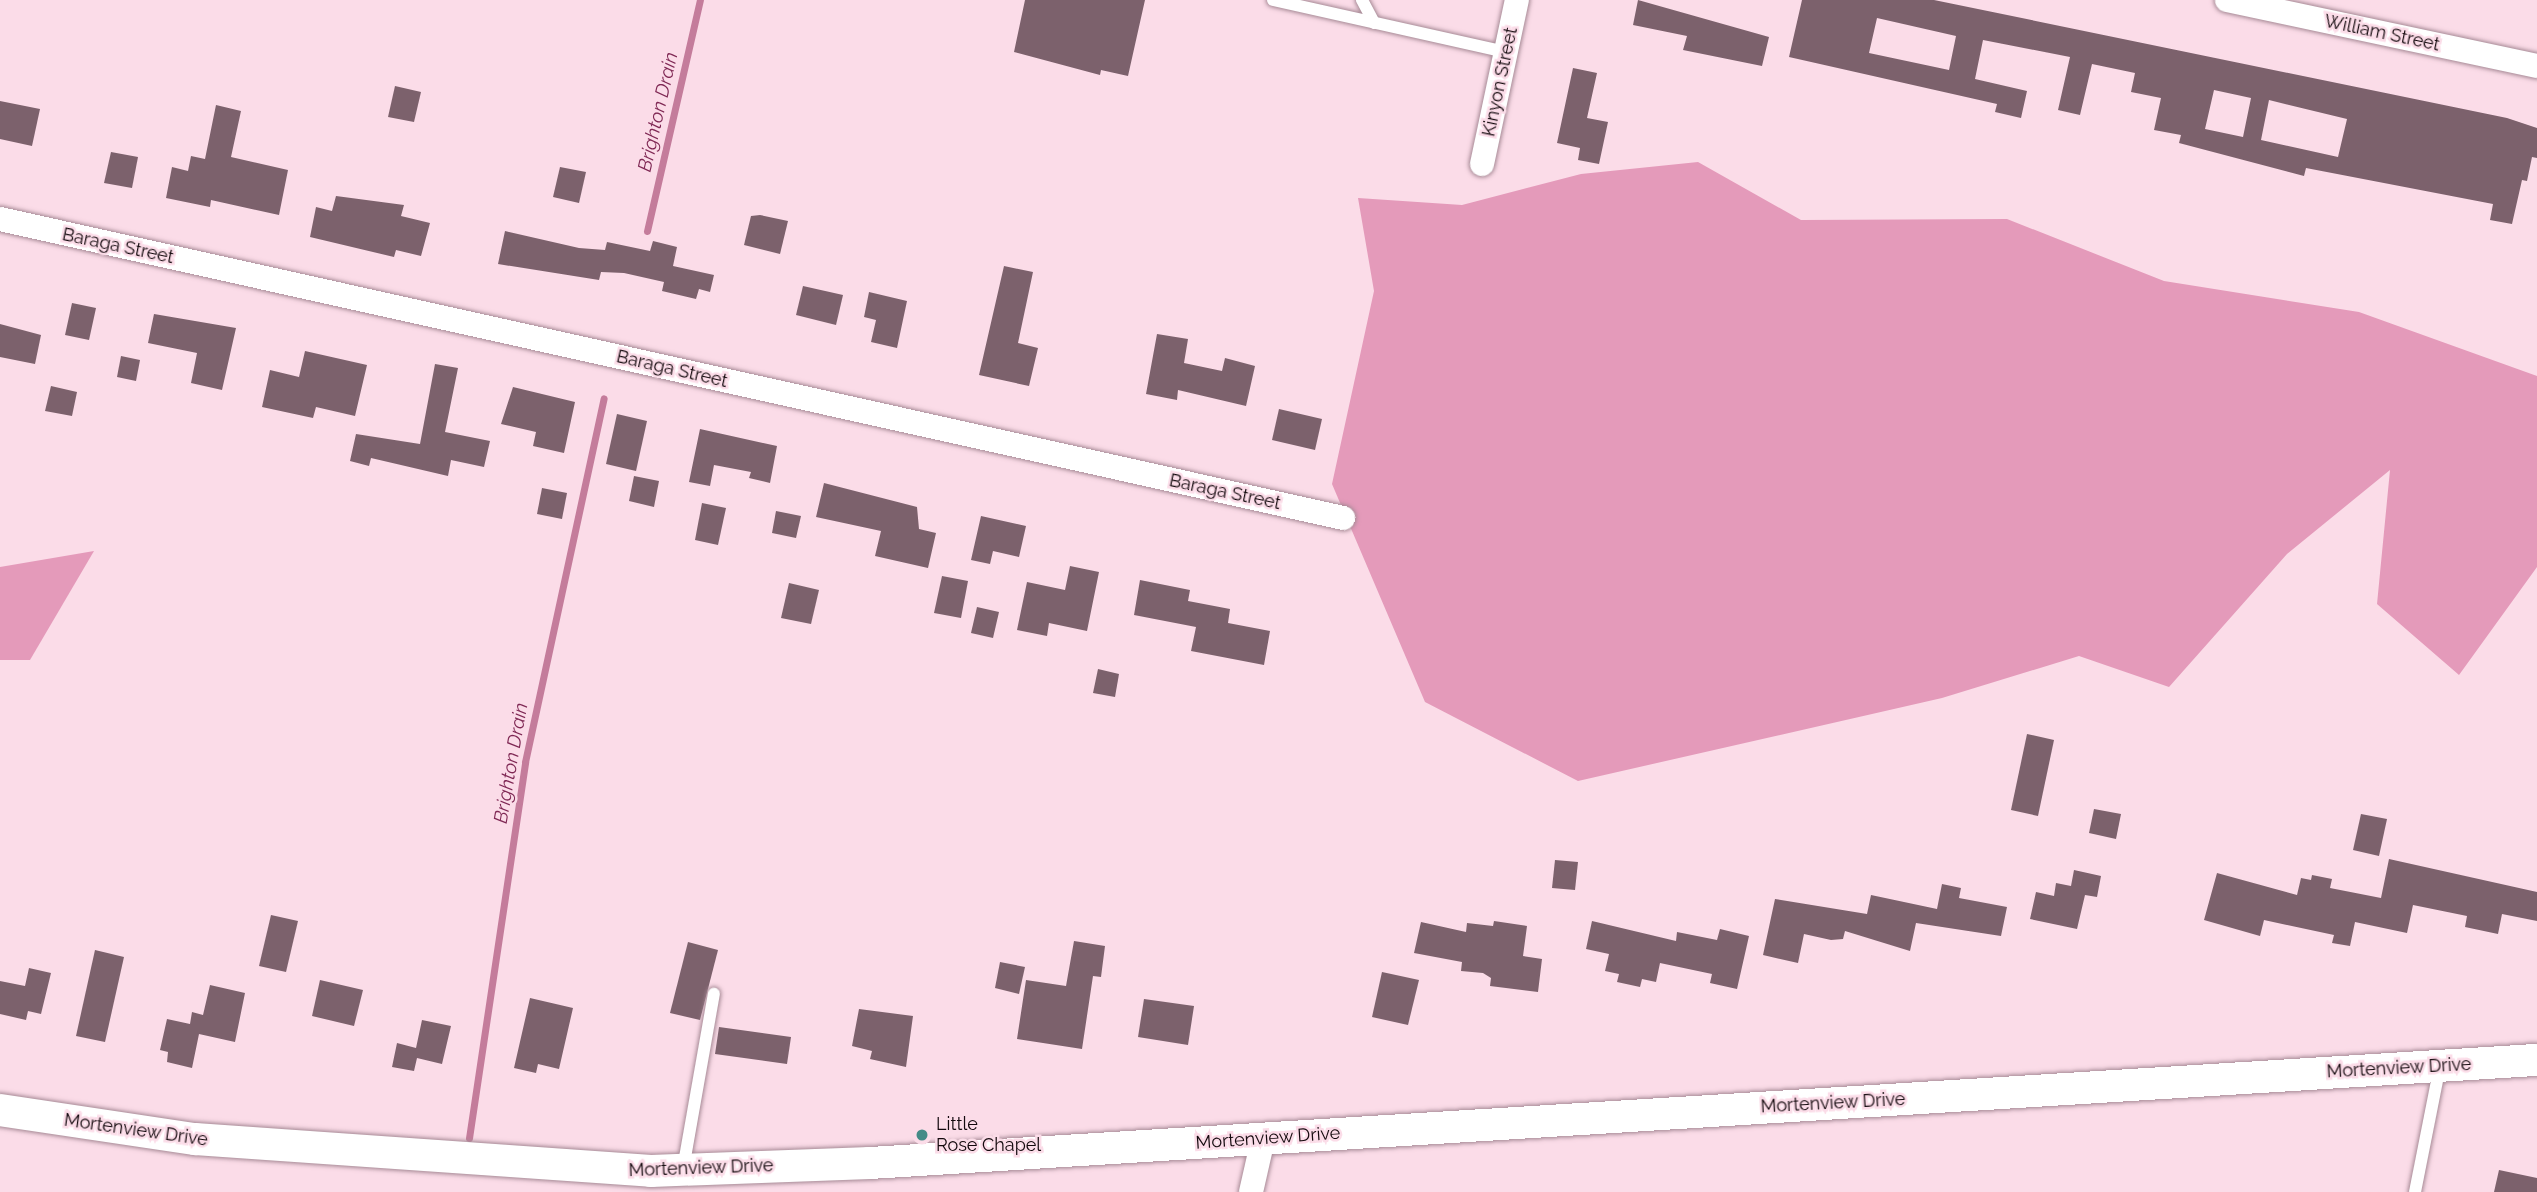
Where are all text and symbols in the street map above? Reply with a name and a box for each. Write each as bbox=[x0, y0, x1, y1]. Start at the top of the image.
street label: William Street bbox=[2322, 10, 2442, 56]
street label: Kinyon Street bbox=[1478, 26, 1522, 138]
water label: Brighton Drain bbox=[633, 50, 683, 174]
street label: Baraga Street bbox=[60, 224, 176, 268]
street label: Baraga Street bbox=[614, 346, 730, 392]
street label: Baraga Street bbox=[1167, 470, 1283, 514]
water label: Brighton Drain bbox=[489, 701, 533, 825]
street label: Mortenview Drive bbox=[2326, 1053, 2472, 1083]
street label: Mortenview Drive bbox=[1760, 1088, 1906, 1118]
street label: Mortenview Drive bbox=[63, 1109, 209, 1151]
place label: Little Rose Chapel bbox=[936, 1114, 1041, 1156]
street label: Mortenview Drive bbox=[1195, 1122, 1341, 1154]
marker: Little Rose Chapel bbox=[914, 1127, 930, 1143]
street label: Mortenview Drive bbox=[628, 1155, 774, 1181]

